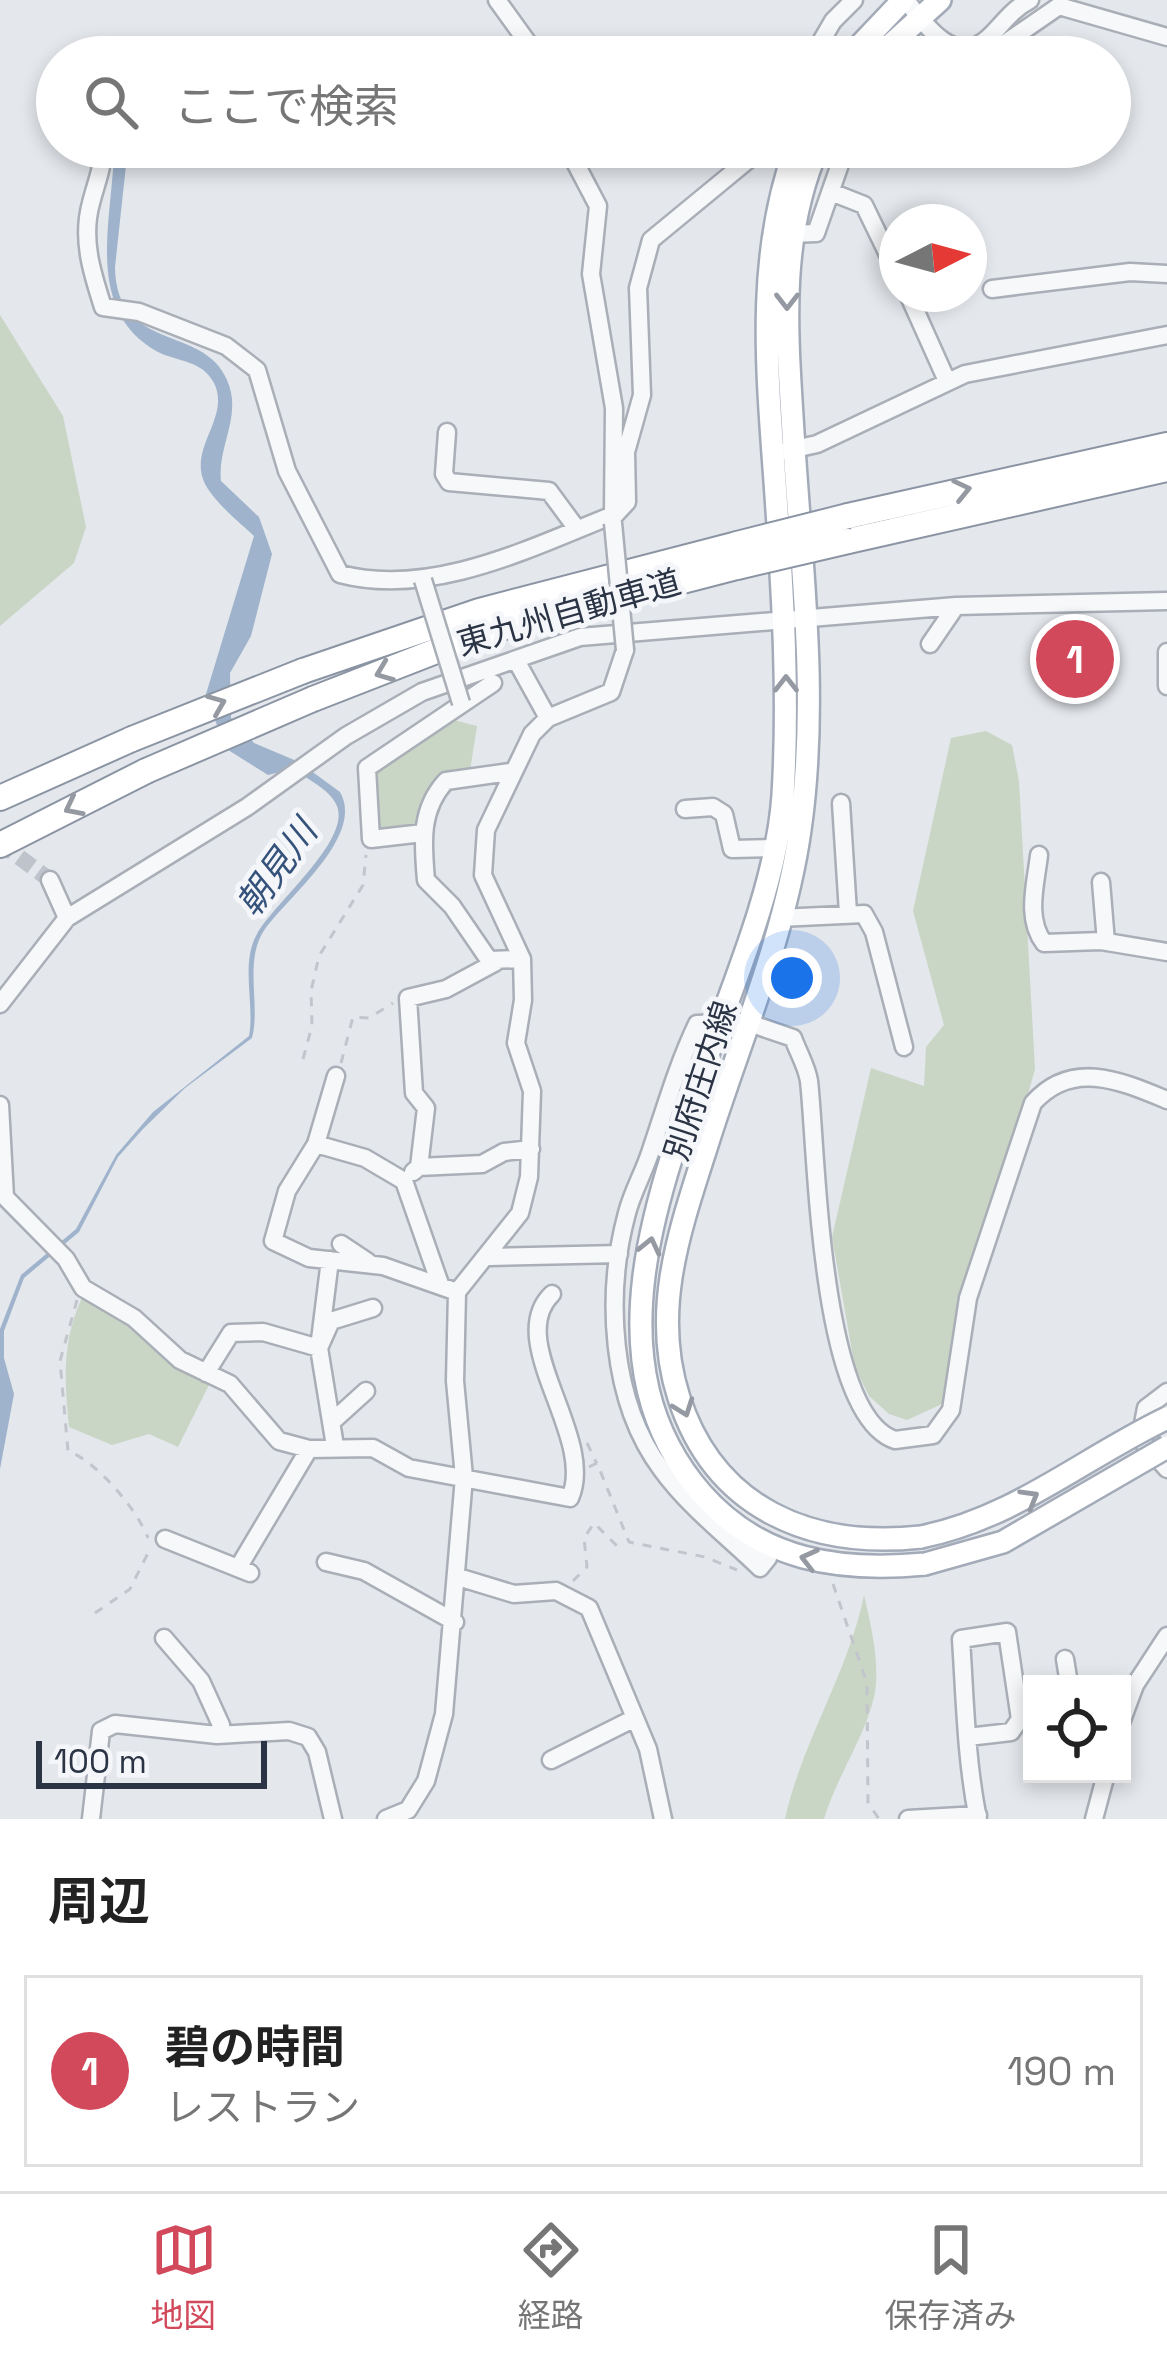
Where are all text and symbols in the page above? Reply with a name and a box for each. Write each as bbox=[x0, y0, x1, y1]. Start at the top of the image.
search box bbox=[36, 36, 1131, 168]
icon: search bbox=[78, 69, 144, 135]
text: ここで検索 bbox=[174, 78, 399, 135]
north arrow bbox=[879, 204, 987, 312]
one-way arrow bbox=[774, 293, 800, 311]
one-way arrow bbox=[951, 479, 971, 504]
street label: 東九州自動車道 bbox=[452, 561, 686, 665]
pin: 1 bbox=[1036, 614, 1114, 704]
one-way arrow bbox=[374, 658, 395, 682]
one-way arrow bbox=[773, 674, 799, 692]
one-way arrow bbox=[205, 693, 226, 718]
one-way arrow bbox=[63, 793, 85, 816]
water label: 朝見川 bbox=[227, 808, 330, 925]
your location bbox=[762, 948, 822, 1008]
street label: 別府庄内線 bbox=[656, 996, 746, 1166]
one-way arrow bbox=[636, 1237, 661, 1257]
one-way arrow bbox=[669, 1397, 694, 1418]
one-way arrow bbox=[1017, 1489, 1039, 1512]
one-way arrow bbox=[799, 1548, 819, 1573]
map controls bbox=[1023, 1675, 1131, 1783]
button: locate bbox=[1023, 1675, 1131, 1783]
scale bar bbox=[36, 1735, 267, 1788]
text: 100 m bbox=[54, 1741, 147, 1783]
text: 周辺 bbox=[48, 1869, 150, 1934]
text: 碧の時間 bbox=[165, 2019, 345, 2076]
text: 1 bbox=[81, 2047, 99, 2096]
text: 190 m bbox=[1007, 2047, 1116, 2096]
text: レストラン bbox=[165, 2083, 360, 2132]
tab: 地図 bbox=[151, 2217, 217, 2337]
tab: 経路 bbox=[518, 2217, 584, 2337]
tab: 保存済み bbox=[885, 2217, 1017, 2337]

